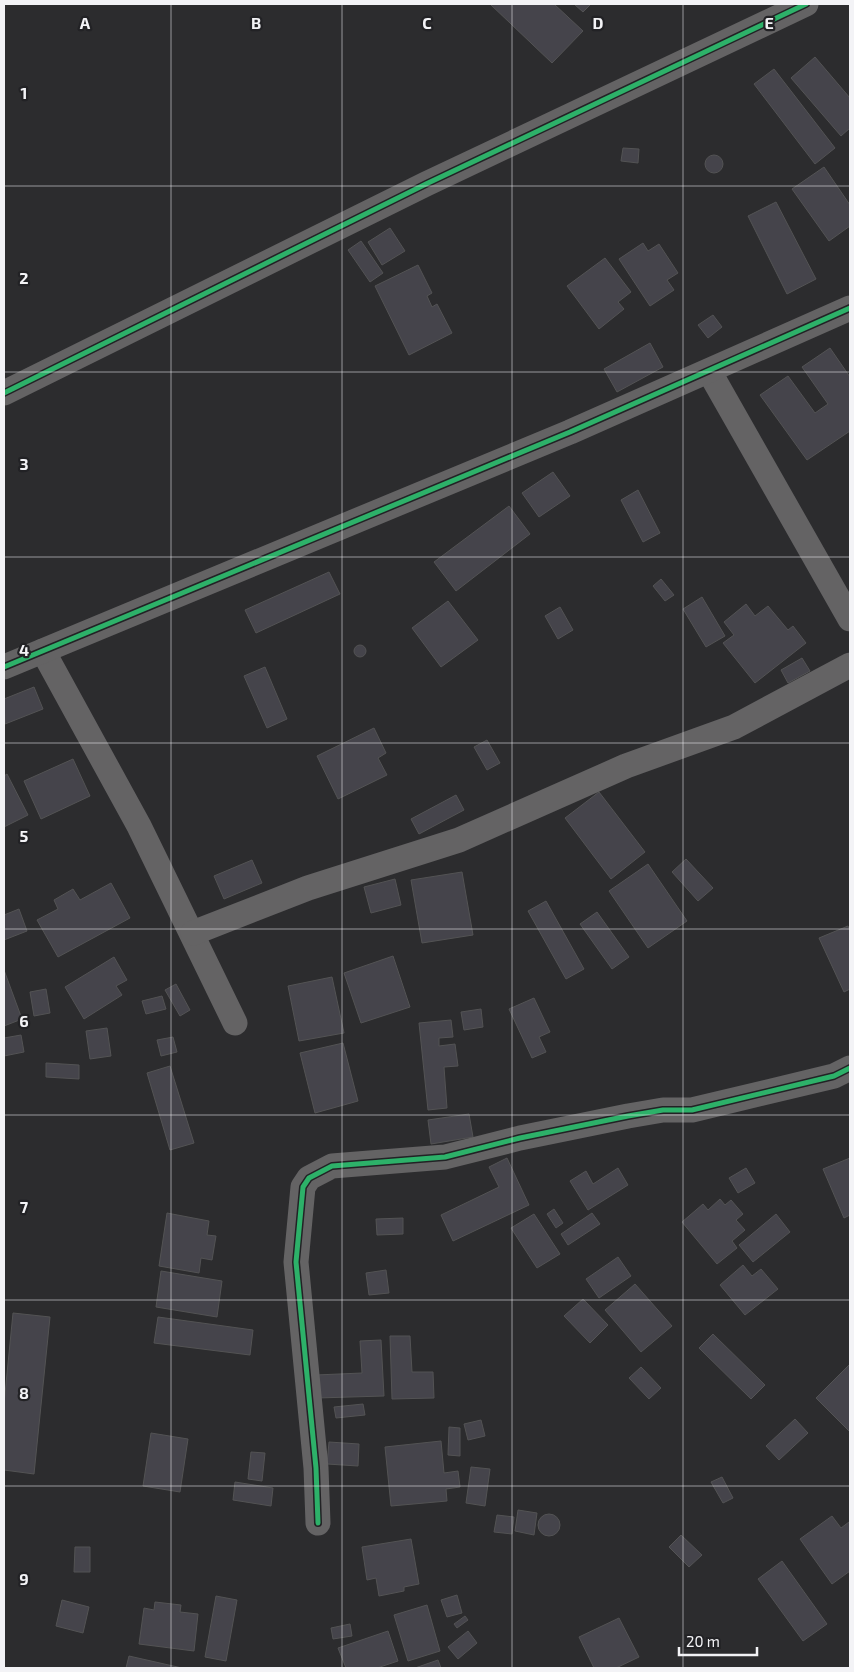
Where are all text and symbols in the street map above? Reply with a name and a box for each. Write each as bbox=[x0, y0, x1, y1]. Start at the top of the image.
text: A bbox=[80, 13, 91, 32]
text: B bbox=[251, 13, 261, 32]
text: C bbox=[422, 13, 432, 32]
text: D bbox=[593, 13, 604, 32]
text: E bbox=[764, 13, 774, 32]
text: 1 bbox=[21, 83, 27, 102]
text: 2 bbox=[19, 268, 29, 287]
text: 3 bbox=[19, 454, 29, 473]
text: 4 bbox=[19, 640, 29, 659]
text: 5 bbox=[20, 826, 29, 845]
text: 6 bbox=[19, 1011, 29, 1030]
text: 7 bbox=[20, 1197, 29, 1216]
text: 8 bbox=[19, 1383, 29, 1402]
text: 9 bbox=[19, 1569, 29, 1588]
scale bar bbox=[679, 1624, 756, 1656]
text: 20 m bbox=[686, 1632, 720, 1650]

